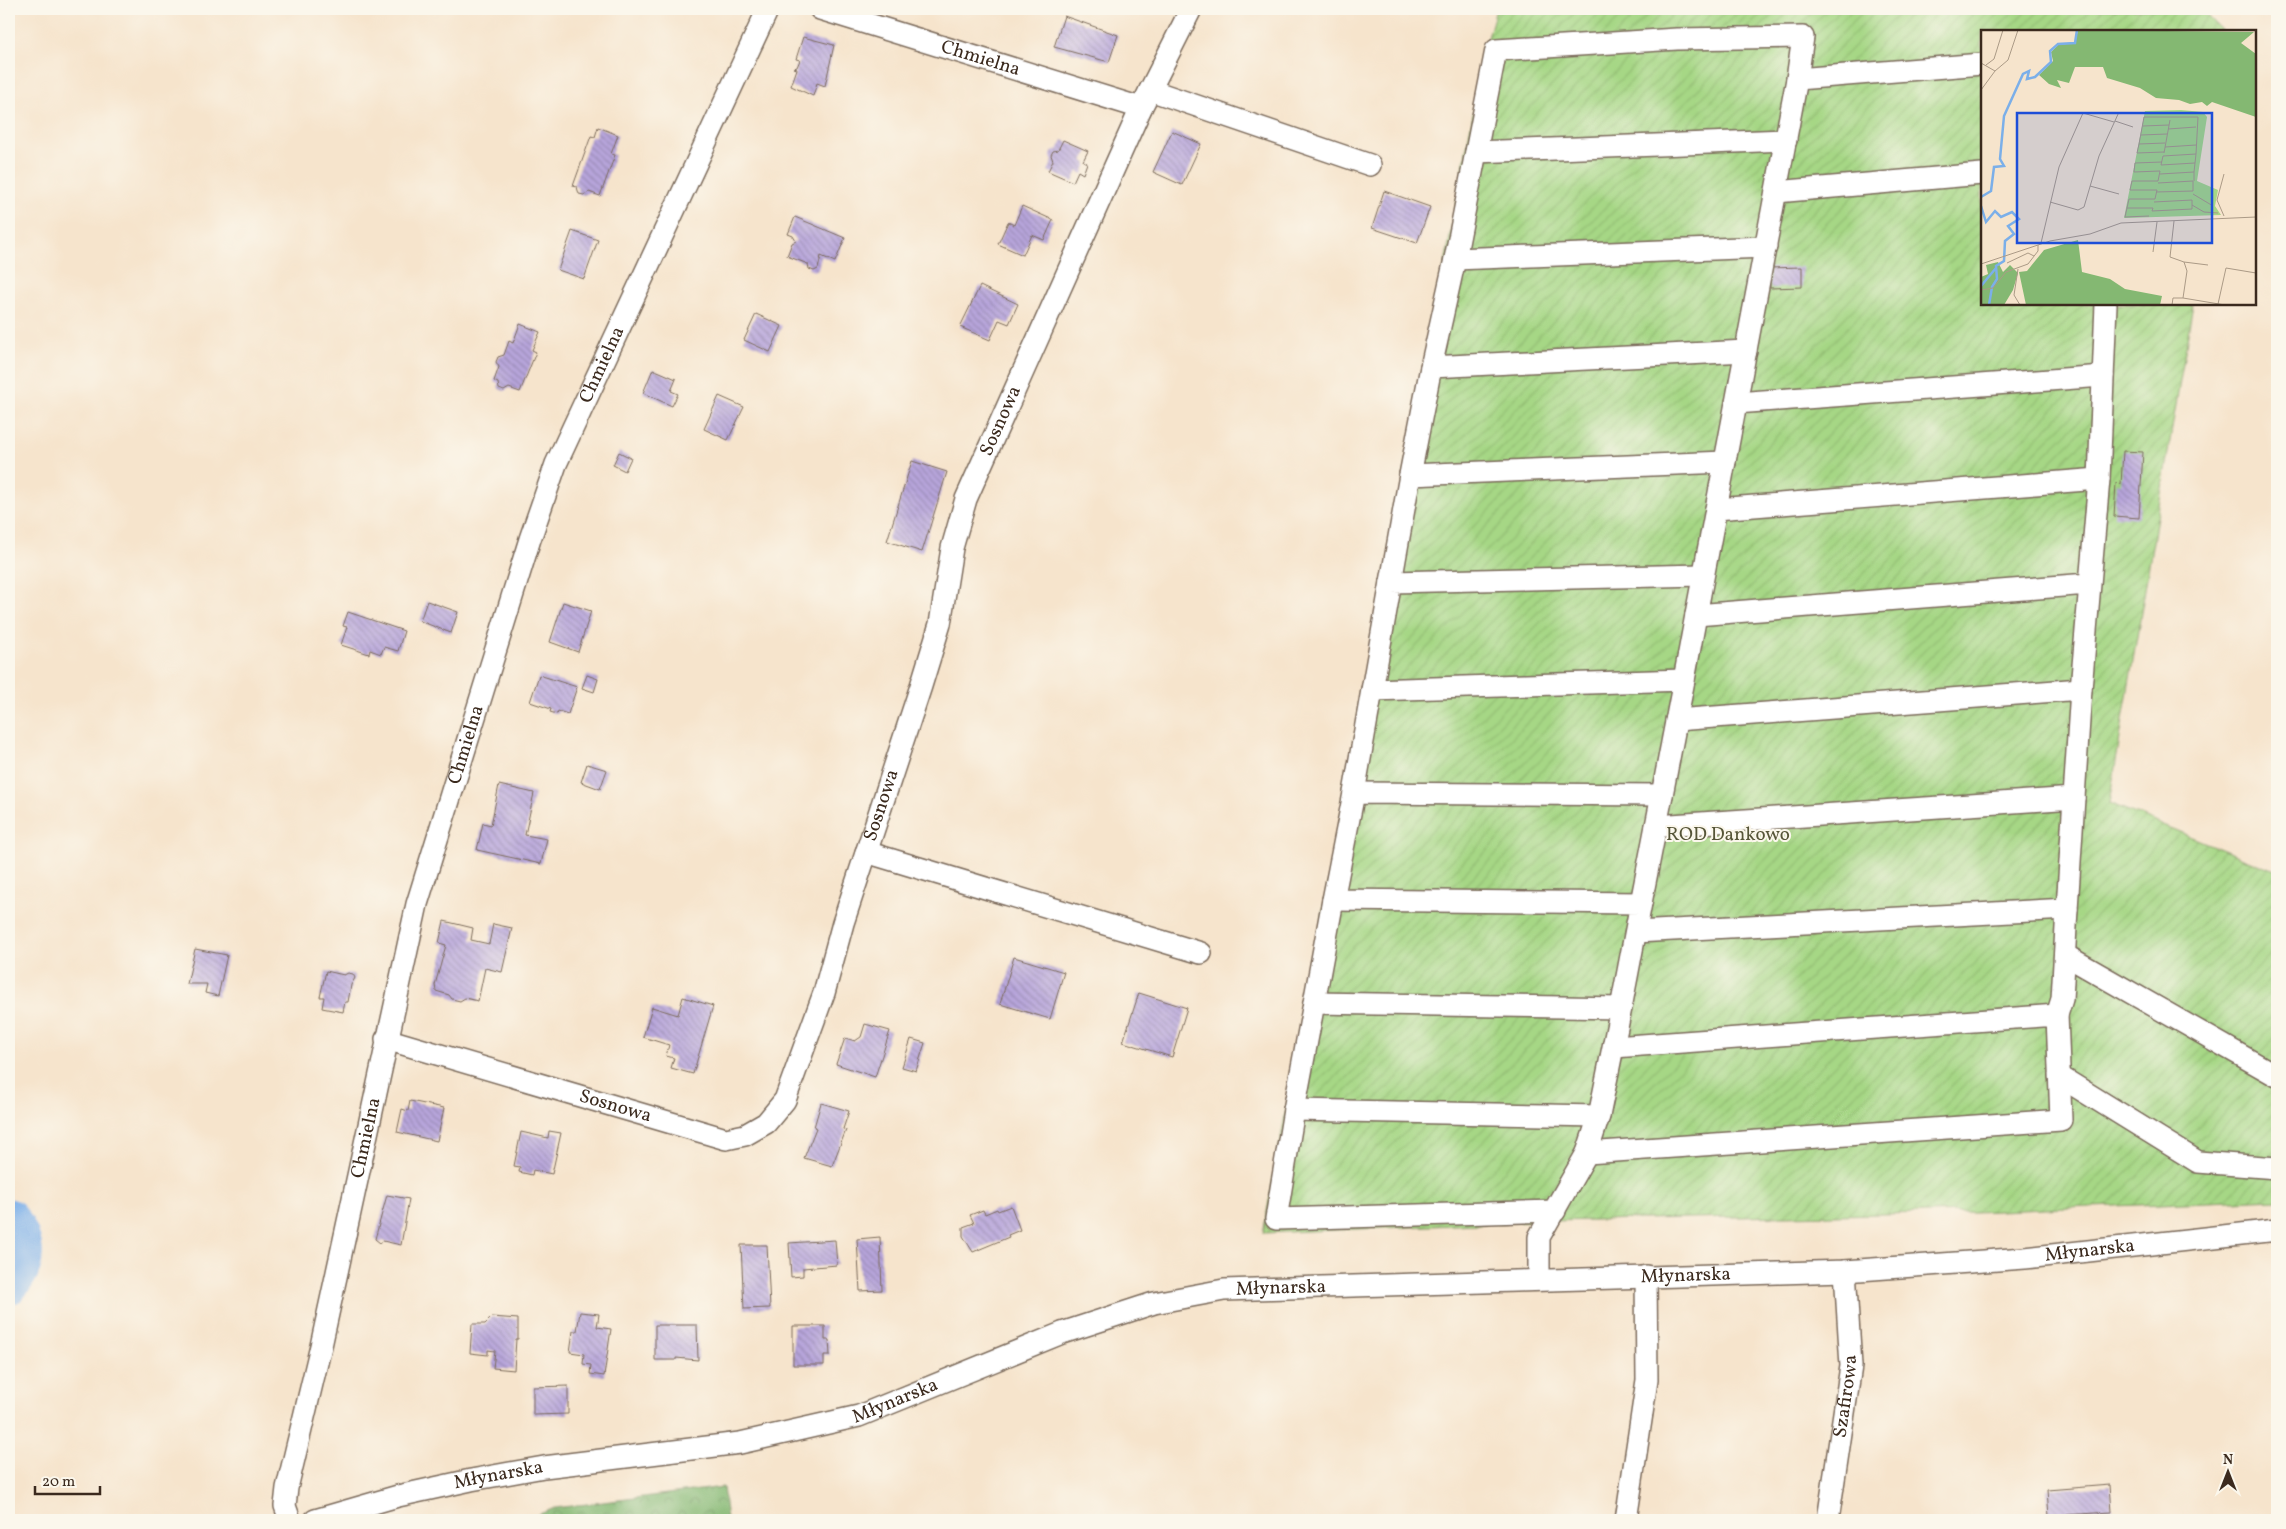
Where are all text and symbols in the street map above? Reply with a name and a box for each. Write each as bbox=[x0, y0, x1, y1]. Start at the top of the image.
inset map bbox=[1981, 30, 2256, 305]
street label: Chmielna bbox=[938, 34, 1023, 83]
street label: Chmielna bbox=[573, 322, 631, 408]
street label: Sosnowa bbox=[974, 382, 1028, 460]
street label: Chmielna bbox=[442, 702, 491, 788]
street label: Sosnowa bbox=[858, 766, 906, 845]
park label: ROD Dankowo bbox=[1666, 822, 1790, 848]
street label: Sosnowa bbox=[576, 1083, 655, 1129]
street label: Chmielna bbox=[345, 1095, 388, 1181]
street label: Młynarska bbox=[2043, 1233, 2136, 1269]
street label: Młynarska bbox=[1640, 1261, 1731, 1290]
street label: Młynarska bbox=[1235, 1274, 1327, 1303]
street label: Szafirowa bbox=[1827, 1354, 1864, 1440]
street label: Młynarska bbox=[849, 1372, 942, 1430]
north arrow bbox=[2204, 1446, 2254, 1496]
text: N bbox=[2223, 1451, 2233, 1470]
street label: Młynarska bbox=[451, 1454, 545, 1496]
scale bar bbox=[35, 1464, 100, 1496]
text: 20 m bbox=[42, 1472, 75, 1493]

